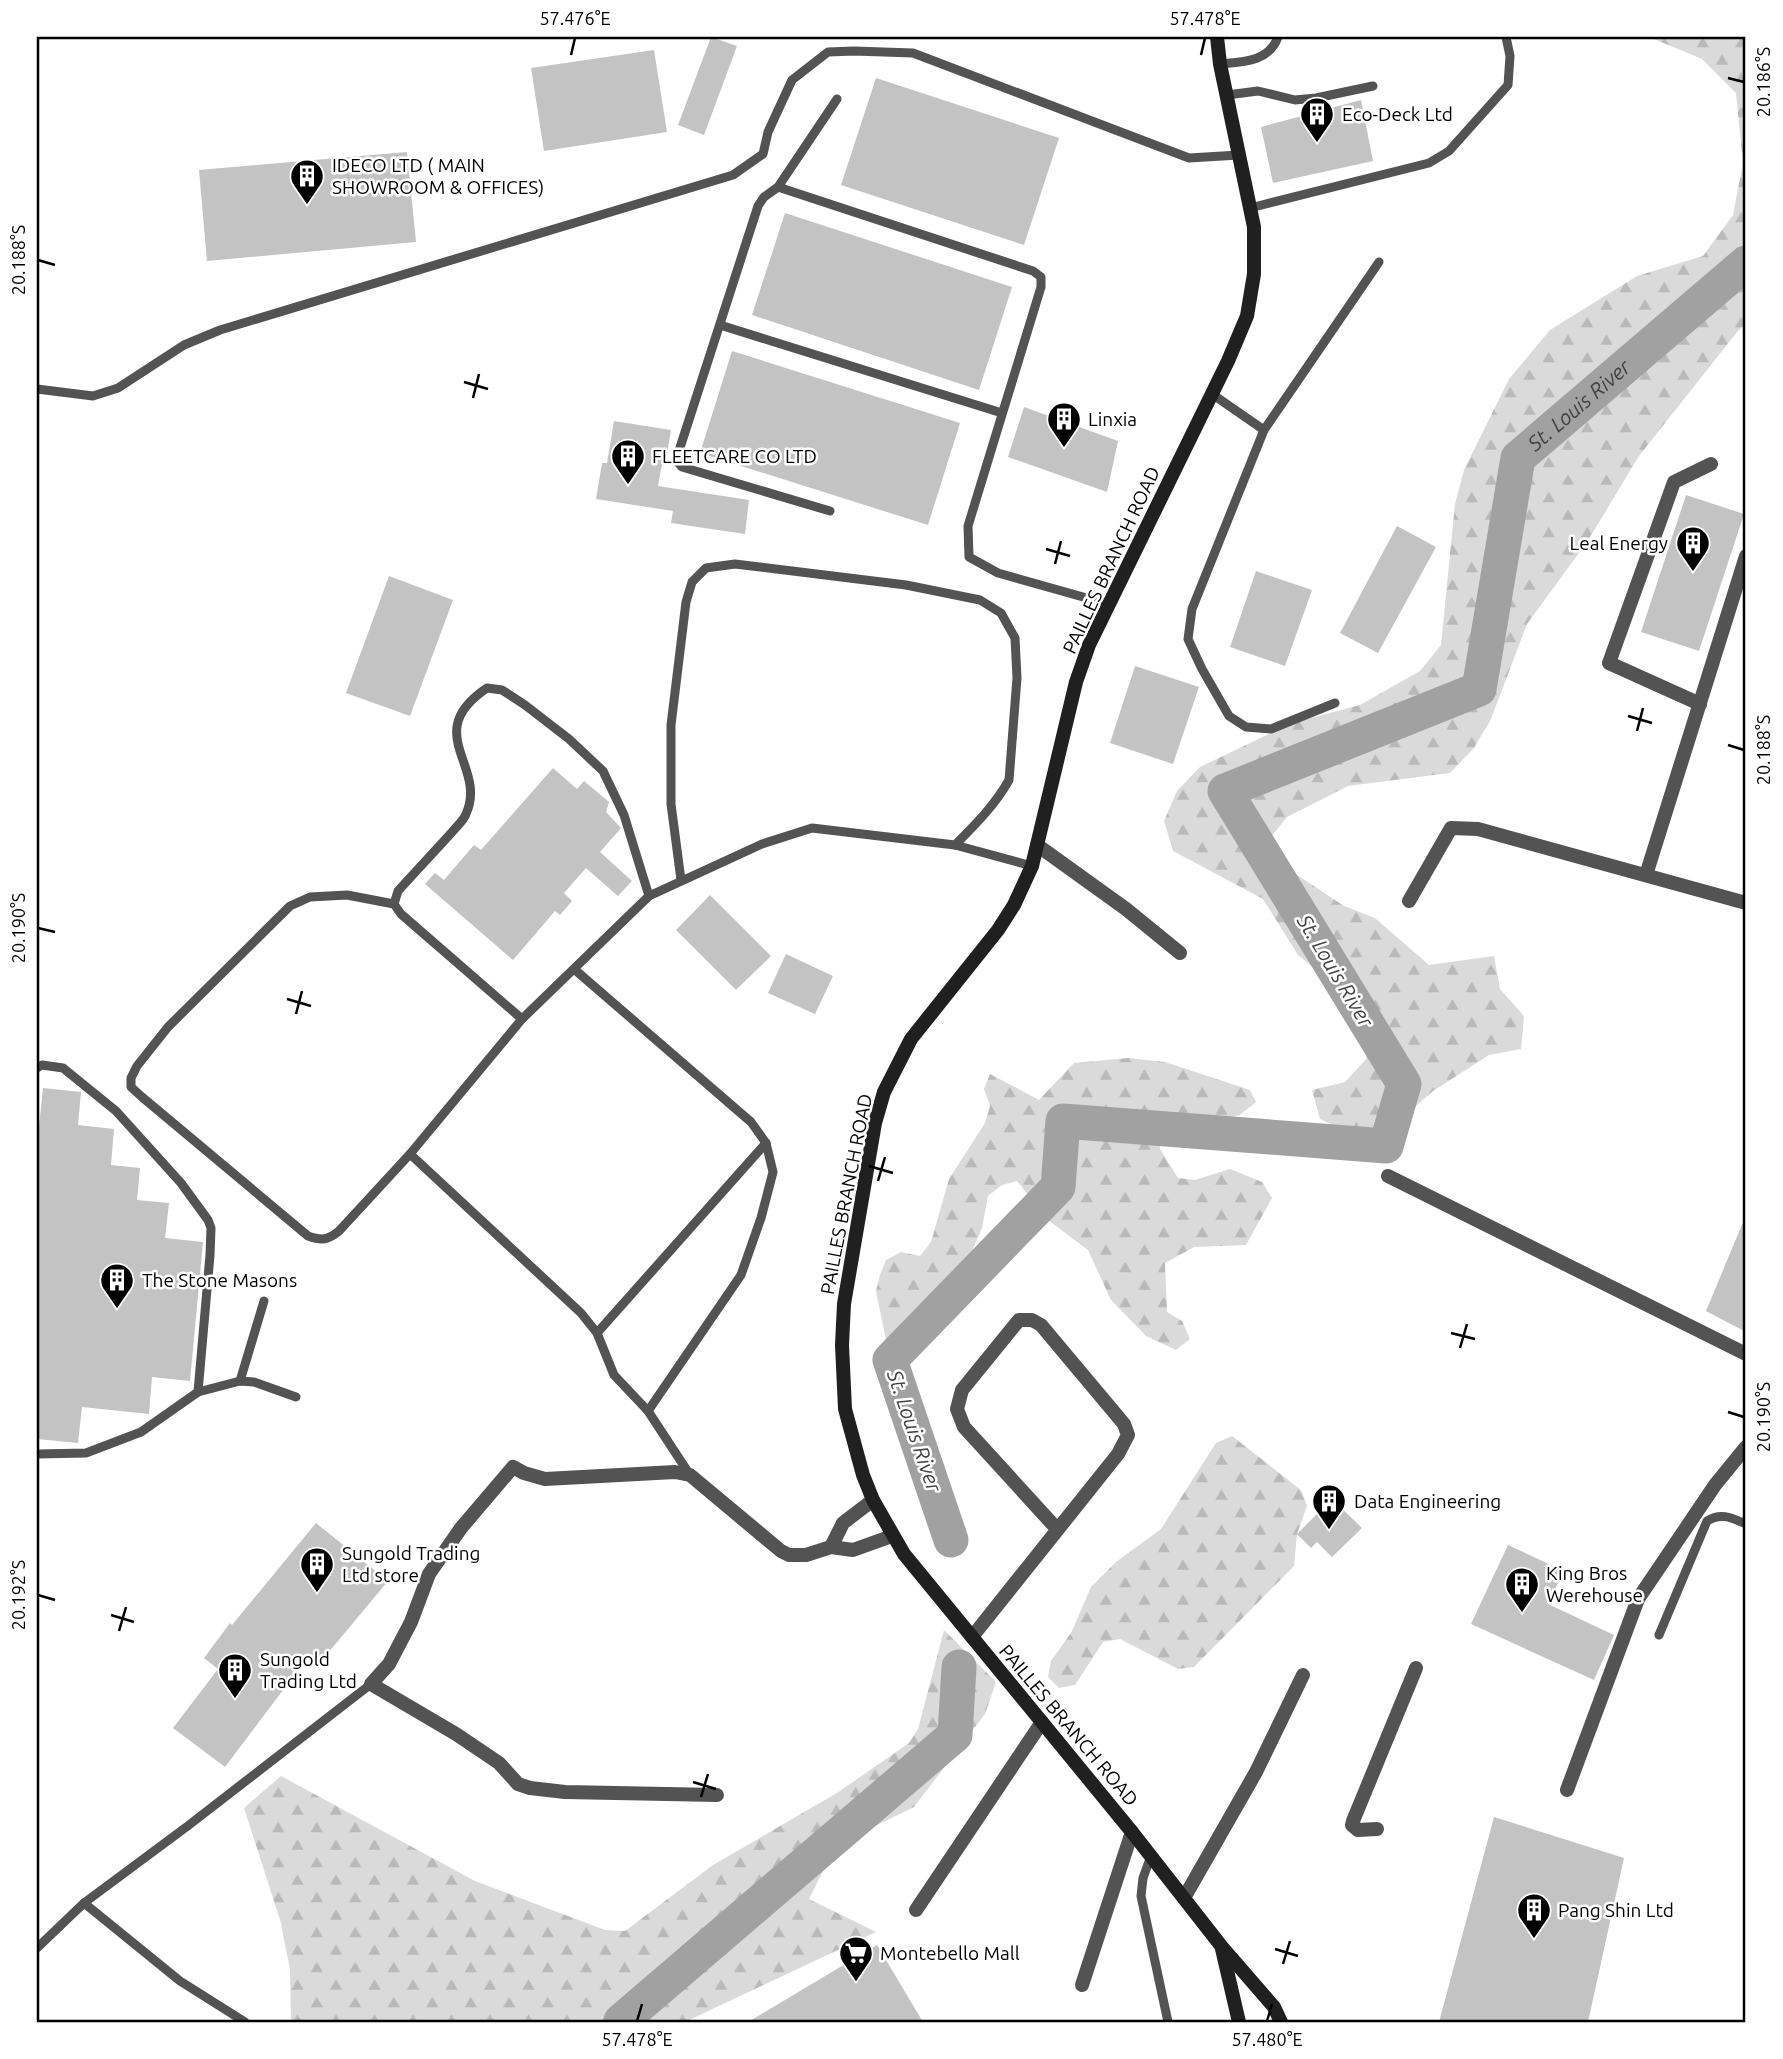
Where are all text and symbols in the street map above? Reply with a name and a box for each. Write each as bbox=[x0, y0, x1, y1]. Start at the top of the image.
text: 57.476°E bbox=[539, 8, 611, 28]
text: 57.478°E bbox=[1169, 8, 1241, 28]
text: 20.186°S bbox=[1753, 47, 1773, 117]
building icon: Eco-Deck Ltd bbox=[1298, 95, 1336, 144]
place label: Eco-Deck Ltd bbox=[1342, 103, 1453, 125]
place label: IDECO LTD ( MAIN SHOWROOM & OFFICES) bbox=[332, 154, 544, 198]
building icon: IDECO LTD ( MAIN SHOWROOM & OFFICES) bbox=[288, 157, 326, 206]
text: 20.188°S bbox=[8, 225, 28, 295]
water label: St. Louis River bbox=[1522, 354, 1636, 456]
building icon: Linxia bbox=[1045, 400, 1083, 449]
place label: Linxia bbox=[1088, 408, 1137, 430]
building icon: FLEETCARE CO LTD bbox=[609, 437, 647, 486]
place label: FLEETCARE CO LTD bbox=[652, 445, 817, 467]
street label: PAILLES BRANCH ROAD bbox=[1058, 463, 1164, 657]
building icon: Leal Energy bbox=[1674, 524, 1712, 573]
place label: Leal Energy bbox=[1570, 532, 1668, 554]
text: 20.188°S bbox=[1753, 715, 1773, 785]
text: 20.190°S bbox=[8, 893, 28, 963]
water label: St. Louis River bbox=[1292, 909, 1379, 1032]
street label: PAILLES BRANCH ROAD bbox=[816, 1092, 876, 1296]
building icon: The Stone Masons bbox=[98, 1261, 136, 1310]
place label: The Stone Masons bbox=[142, 1269, 297, 1291]
water label: St. Louis River bbox=[883, 1366, 947, 1496]
text: 20.190°S bbox=[1753, 1382, 1773, 1452]
building icon: Data Engineering bbox=[1310, 1482, 1348, 1531]
place label: Data Engineering bbox=[1354, 1490, 1501, 1512]
place label: Sungold Trading Ltd store bbox=[342, 1542, 481, 1586]
building icon: Sungold Trading Ltd store bbox=[298, 1545, 336, 1594]
text: 20.192°S bbox=[8, 1560, 28, 1630]
place label: King Bros Werehouse bbox=[1546, 1562, 1643, 1606]
building icon: King Bros Werehouse bbox=[1503, 1565, 1541, 1614]
street label: PAILLES BRANCH ROAD bbox=[995, 1640, 1143, 1810]
place label: Sungold Trading Ltd bbox=[260, 1648, 357, 1692]
building icon: Sungold Trading Ltd bbox=[216, 1651, 254, 1700]
building icon: Pang Shin Ltd bbox=[1515, 1891, 1553, 1940]
place label: Pang Shin Ltd bbox=[1558, 1899, 1674, 1921]
supermarket icon: Montebello Mall bbox=[837, 1934, 875, 1983]
place label: Montebello Mall bbox=[880, 1942, 1020, 1964]
text: 57.478°E bbox=[601, 2029, 673, 2049]
text: 57.480°E bbox=[1231, 2029, 1303, 2049]

